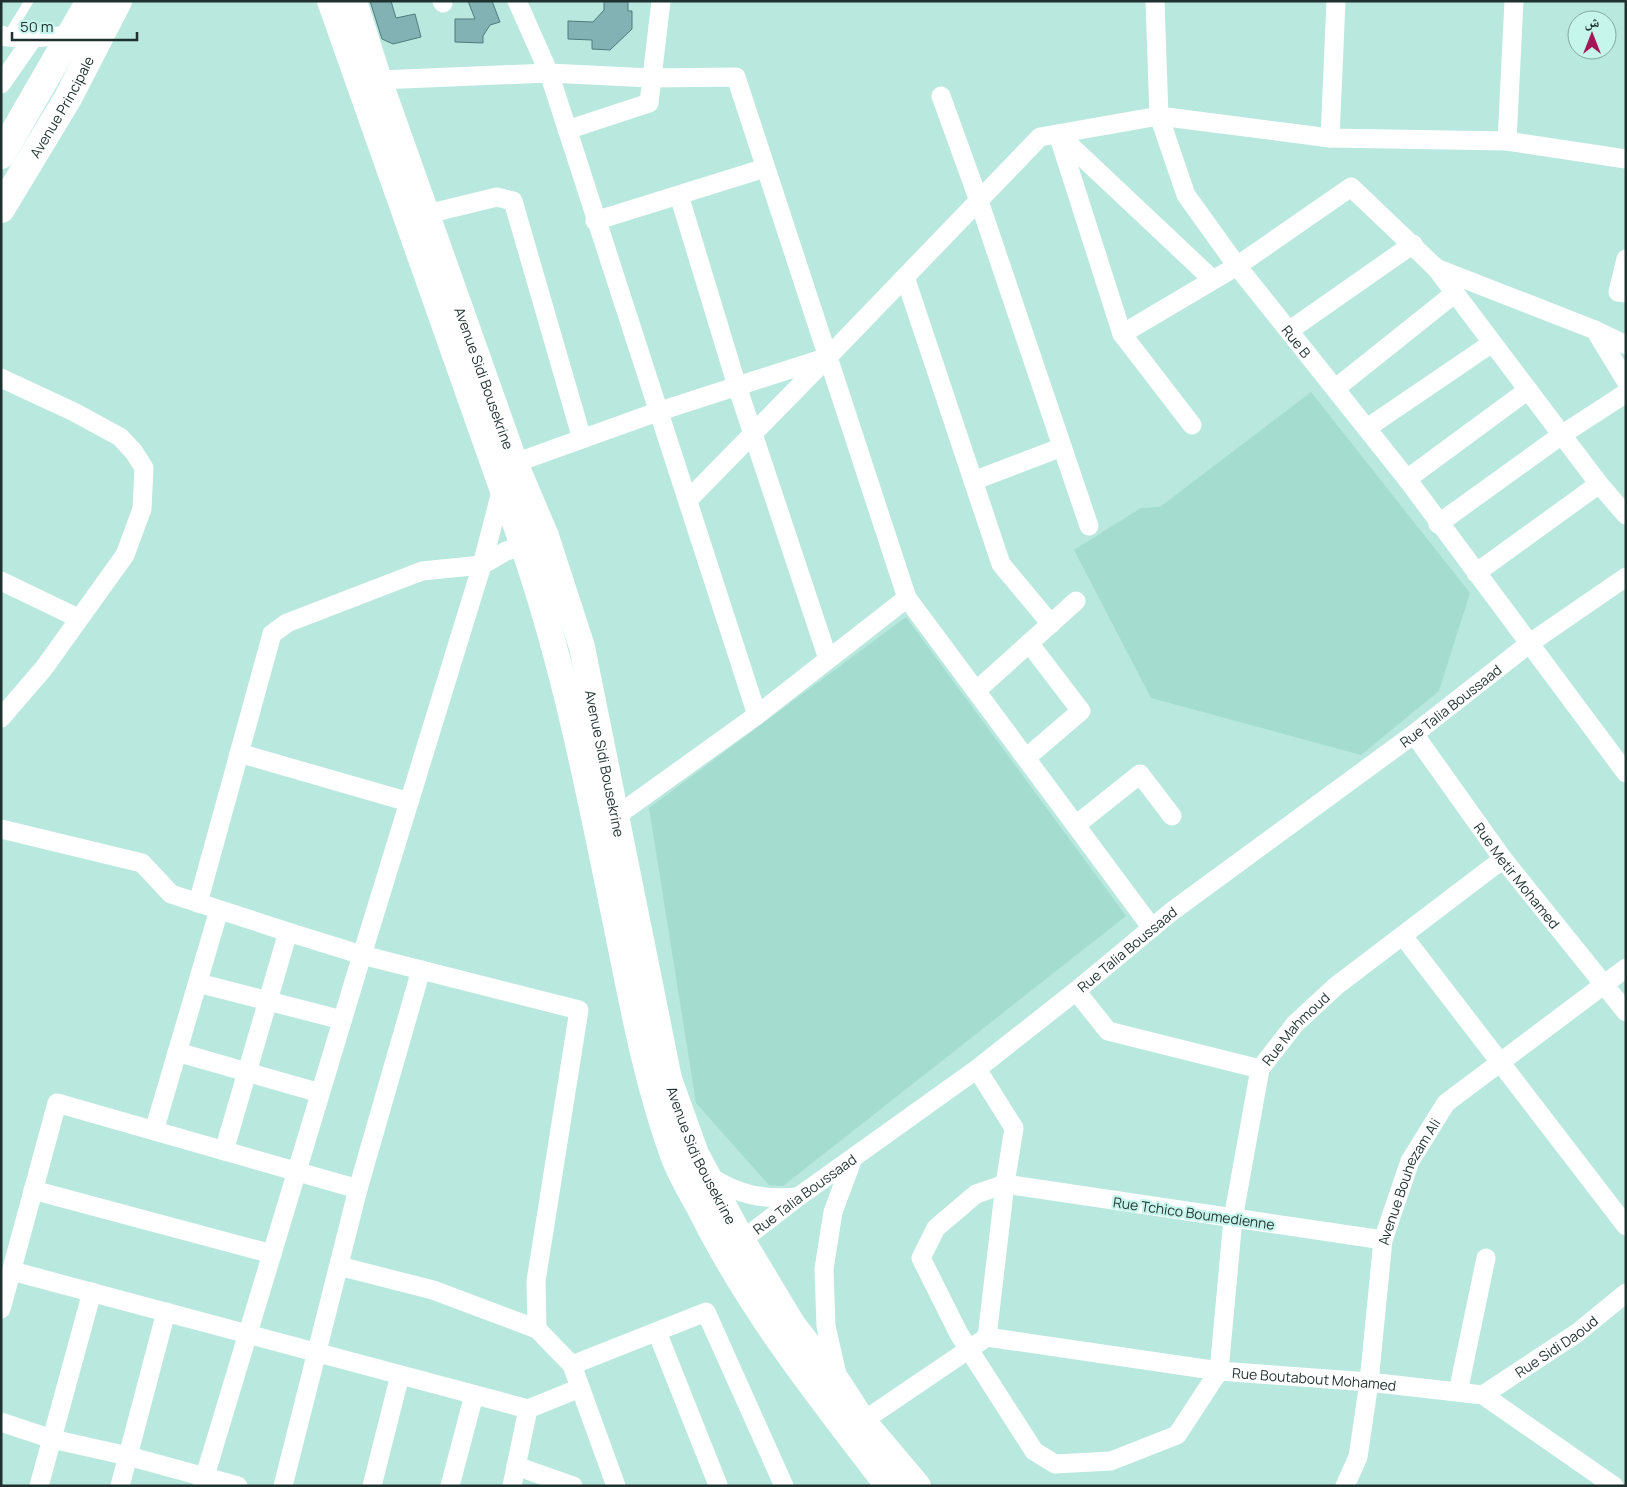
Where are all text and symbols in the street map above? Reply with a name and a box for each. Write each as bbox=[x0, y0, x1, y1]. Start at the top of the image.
scale bar bbox=[12, 10, 138, 42]
north arrow bbox=[1567, 10, 1617, 60]
text: ش bbox=[1585, 12, 1600, 31]
text: 50 m bbox=[20, 16, 54, 37]
street label: Avenue Principale bbox=[25, 52, 98, 161]
street label: Avenue Sidi Bousekrine bbox=[451, 304, 519, 452]
street label: Rue B bbox=[1278, 321, 1316, 362]
street label: Rue Talia Boussaad bbox=[1395, 660, 1505, 751]
street label: Avenue Sidi Bousekrine bbox=[581, 688, 630, 839]
street label: Rue Metir Mohamed bbox=[1470, 818, 1564, 932]
street label: Rue Talia Boussaad bbox=[1073, 902, 1180, 996]
street label: Rue Mahmoud bbox=[1257, 988, 1333, 1069]
street label: Avenue Sidi Bousekrine bbox=[663, 1084, 741, 1227]
street label: Avenue Bouhezam Ali bbox=[1373, 1114, 1444, 1246]
street label: Rue Talia Boussaad bbox=[749, 1149, 860, 1238]
street label: Rue Tchico Boumedienne bbox=[1112, 1192, 1276, 1234]
street label: Rue Sidi Daoud bbox=[1511, 1311, 1601, 1381]
street label: Rue Boutabout Mohamed bbox=[1232, 1362, 1397, 1395]

